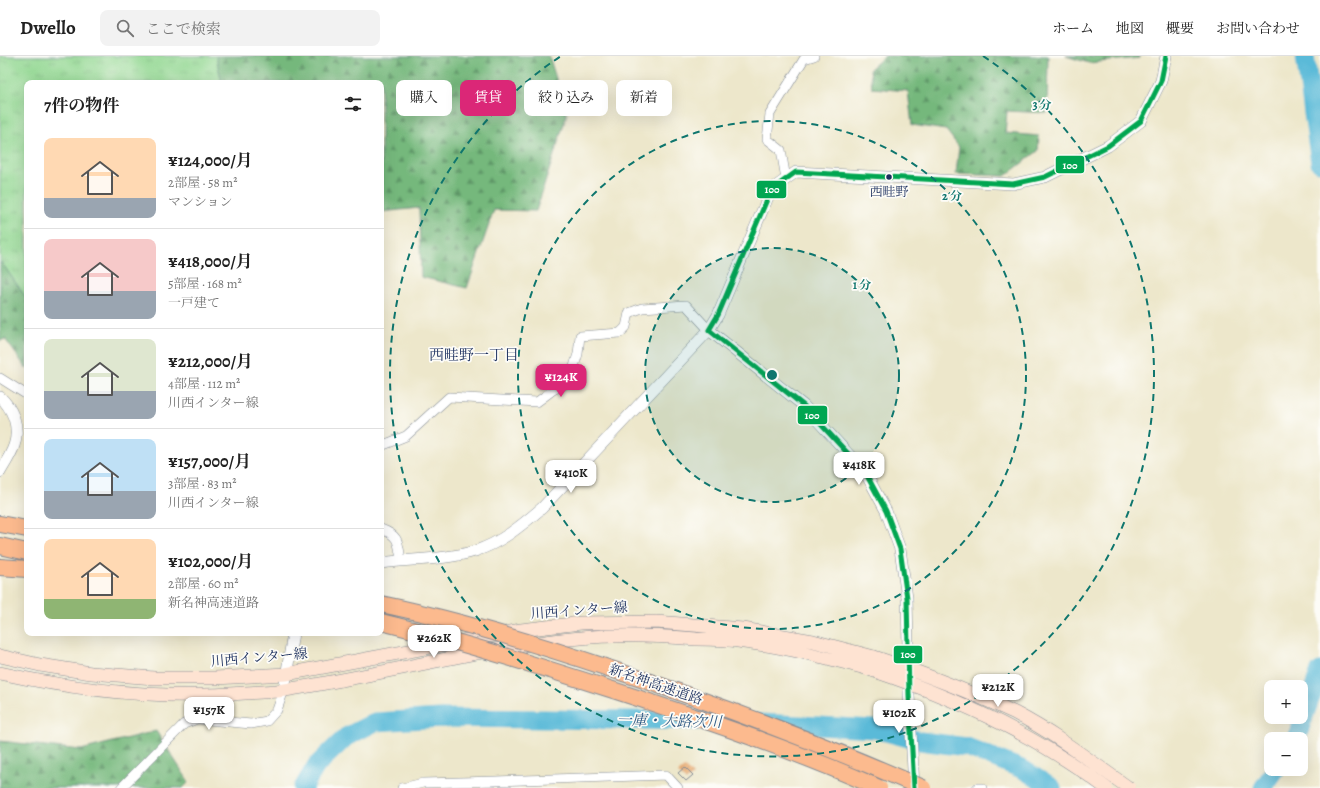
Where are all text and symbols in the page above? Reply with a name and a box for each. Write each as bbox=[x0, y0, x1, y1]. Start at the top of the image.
search box bbox=[100, 10, 380, 46]
text: Dwello bbox=[20, 15, 76, 41]
icon: search bbox=[114, 17, 136, 39]
text: ここで検索 bbox=[146, 19, 221, 39]
text: ホーム bbox=[1052, 19, 1094, 38]
text: 地図 bbox=[1116, 19, 1144, 38]
text: 概要 bbox=[1166, 19, 1194, 38]
text: お問い合わせ bbox=[1216, 19, 1300, 38]
chip: 購入 bbox=[396, 80, 452, 116]
chip: 賃貸 bbox=[460, 80, 516, 116]
chip: 絞り込み bbox=[524, 80, 608, 116]
chip: 新着 bbox=[616, 80, 672, 116]
icon: filters bbox=[342, 93, 364, 115]
text: 7件の物件 bbox=[44, 94, 119, 117]
text: 3 分 bbox=[1032, 97, 1052, 113]
text: ¥124,000/月 bbox=[168, 149, 253, 172]
icon: home bbox=[76, 154, 124, 202]
line badge: 100 bbox=[1055, 155, 1085, 174]
text: 100 bbox=[1062, 158, 1078, 173]
marker: 西畦野 bbox=[884, 172, 894, 182]
text: 2部屋 · 58 m² bbox=[168, 174, 237, 191]
line badge: 100 bbox=[756, 180, 787, 199]
text: 100 bbox=[764, 182, 780, 197]
place label: 西畦野 bbox=[869, 183, 909, 200]
text: 2 分 bbox=[942, 188, 962, 204]
text: マンション bbox=[168, 193, 232, 210]
text: ¥418,000/月 bbox=[168, 250, 253, 273]
icon: home bbox=[76, 255, 124, 303]
text: 5部屋 · 168 m² bbox=[168, 275, 242, 292]
text: 1 分 bbox=[853, 277, 871, 293]
text: 一戸建て bbox=[168, 294, 220, 311]
district label: 西畦野一丁目 bbox=[429, 345, 519, 365]
text: ¥212,000/月 bbox=[168, 350, 253, 373]
icon: home bbox=[76, 355, 124, 403]
pin: ¥124K bbox=[533, 364, 589, 398]
text: ¥124K bbox=[544, 368, 578, 385]
centre of rings bbox=[765, 368, 779, 382]
text: 4部屋 · 112 m² bbox=[168, 375, 240, 392]
text: 川西インター線 bbox=[168, 394, 258, 411]
line badge: 100 bbox=[797, 405, 828, 425]
text: 100 bbox=[804, 408, 820, 423]
text: ¥157,000/月 bbox=[168, 450, 251, 473]
pin: ¥418K bbox=[831, 452, 887, 486]
icon: home bbox=[76, 455, 124, 503]
text: ¥418K bbox=[842, 456, 876, 473]
pin: ¥410K bbox=[543, 460, 599, 494]
text: ¥410K bbox=[554, 464, 588, 481]
text: 3部屋 · 83 m² bbox=[168, 475, 237, 492]
text: 川西インター線 bbox=[168, 494, 258, 511]
text: ¥102,000/月 bbox=[168, 550, 253, 573]
icon: home bbox=[76, 555, 124, 603]
text: 2部屋 · 60 m² bbox=[168, 575, 239, 592]
text: 新名神高速道路 bbox=[168, 594, 259, 611]
street label: 川西インター線 bbox=[530, 598, 628, 623]
pin: ¥262K bbox=[406, 625, 462, 659]
text: ¥262K bbox=[417, 629, 451, 646]
street label: 川西インター線 bbox=[210, 644, 308, 671]
line badge: 100 bbox=[893, 645, 923, 664]
text: 100 bbox=[900, 647, 916, 662]
street label: 新名神高速道路 bbox=[606, 660, 705, 709]
pin: ¥212K bbox=[970, 674, 1026, 708]
text: ¥212K bbox=[981, 678, 1015, 695]
map controls bbox=[1264, 680, 1308, 776]
button: + bbox=[1264, 680, 1308, 724]
pin: ¥157K bbox=[181, 697, 237, 731]
pin: ¥102K bbox=[871, 700, 927, 734]
text: ¥157K bbox=[193, 701, 225, 718]
text: ¥102K bbox=[882, 704, 916, 721]
water label: 一庫・大路次川 bbox=[616, 710, 724, 732]
button: − bbox=[1264, 732, 1308, 776]

